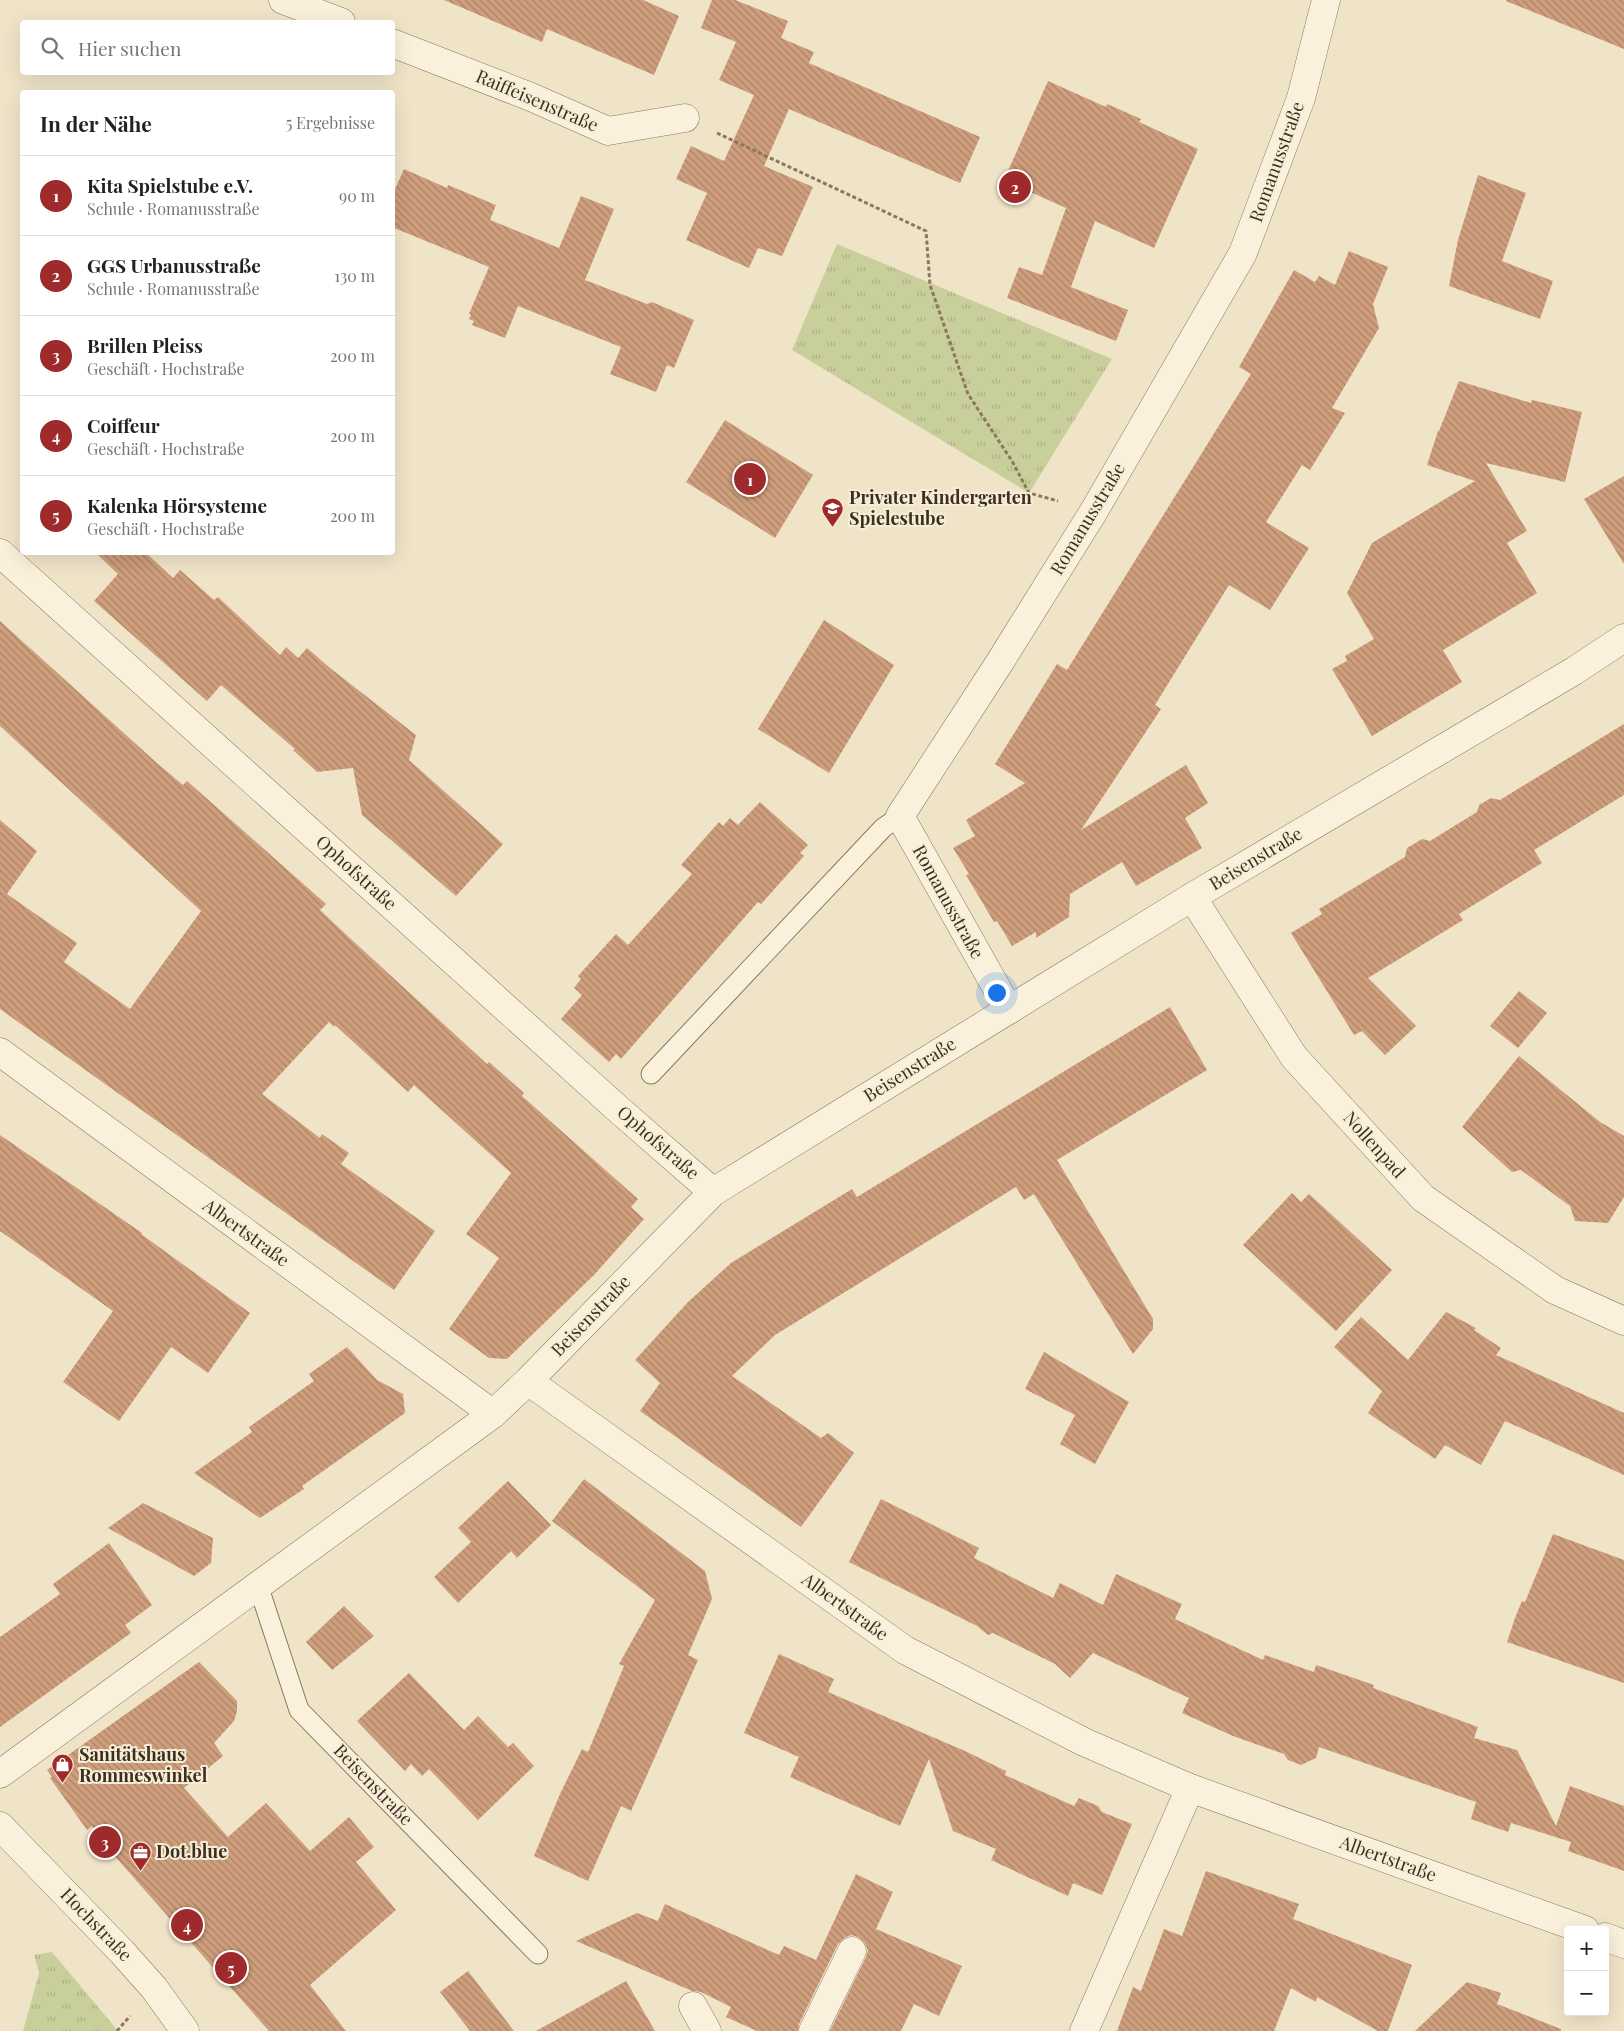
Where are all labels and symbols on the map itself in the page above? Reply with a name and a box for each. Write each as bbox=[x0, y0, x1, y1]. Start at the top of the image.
street label: Raiffeisenstraße bbox=[473, 64, 602, 137]
street label: Romanusstraße bbox=[1243, 98, 1309, 225]
pin: 2 bbox=[999, 168, 1031, 206]
street label: Romanusstraße bbox=[1044, 458, 1130, 579]
pin: 1 bbox=[734, 460, 766, 498]
place label: Privater Kindergarten Spielestube bbox=[849, 485, 1032, 530]
school or university icon: Privater Kindergarten Spielestube bbox=[821, 496, 845, 527]
street label: Beisenstraße bbox=[1205, 821, 1306, 895]
street label: Ophofstraße bbox=[311, 829, 402, 915]
street label: Romanusstraße bbox=[908, 840, 990, 963]
your location bbox=[984, 980, 1010, 1006]
street label: Beisenstraße bbox=[859, 1031, 960, 1107]
street label: Ophofstraße bbox=[613, 1100, 705, 1185]
street label: Nollenpad bbox=[1338, 1106, 1411, 1183]
street label: Albertstraße bbox=[198, 1192, 295, 1272]
street label: Beisenstraße bbox=[545, 1269, 635, 1361]
street label: Albertstraße bbox=[797, 1566, 894, 1646]
street label: Beisenstraße bbox=[329, 1738, 419, 1830]
place label: Sanitätshaus Rommeswinkel bbox=[79, 1742, 208, 1787]
shop icon: Sanitätshaus Rommeswinkel bbox=[51, 1753, 75, 1784]
pin: 3 bbox=[89, 1823, 121, 1861]
street label: Albertstraße bbox=[1336, 1829, 1440, 1887]
place label: Dot.blue bbox=[156, 1839, 227, 1863]
office icon: Dot.blue bbox=[128, 1840, 152, 1871]
street label: Hochstraße bbox=[56, 1882, 138, 1966]
pin: 4 bbox=[171, 1906, 203, 1944]
pin: 5 bbox=[215, 1949, 247, 1987]

